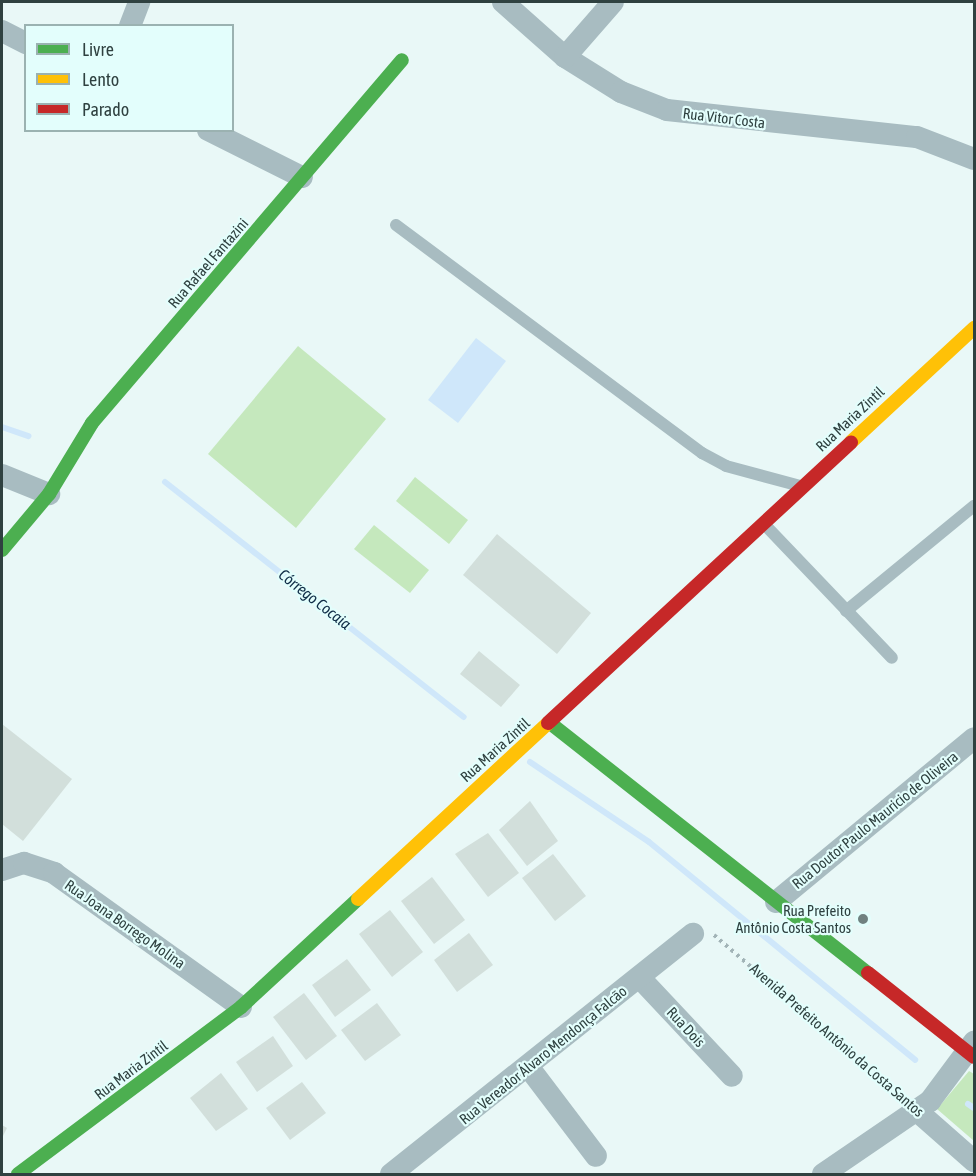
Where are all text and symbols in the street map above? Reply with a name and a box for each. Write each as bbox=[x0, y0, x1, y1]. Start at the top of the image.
legend bbox=[24, 24, 234, 132]
text: Livre bbox=[82, 39, 114, 60]
text: Lento bbox=[82, 69, 119, 90]
text: Parado bbox=[82, 99, 129, 120]
street label: Rua Vitor Costa bbox=[682, 104, 766, 132]
street label: Rua Rafael Fantazini bbox=[164, 214, 252, 312]
street label: Rua Maria Zintil bbox=[812, 383, 888, 455]
water label: Córrego Cocaia bbox=[275, 565, 355, 633]
street label: Rua Maria Zintil bbox=[457, 714, 533, 786]
street label: Rua Doutor Paulo Mauricio de Oliveira bbox=[788, 748, 962, 892]
street label: Rua Joana Borrego Molina bbox=[61, 876, 189, 972]
place label: Rua Prefeito Antônio Costa Santos bbox=[736, 901, 851, 936]
marker: Rua Prefeito Antônio Costa Santos bbox=[856, 912, 870, 926]
street label: Avenida Prefeito Antônio da Costa Santos bbox=[746, 960, 928, 1120]
street label: Rua Vereador Álvaro Mendonça Falcão bbox=[456, 982, 630, 1128]
street label: Rua Dois bbox=[663, 1003, 709, 1051]
street label: Rua Maria Zintil bbox=[91, 1037, 171, 1103]

